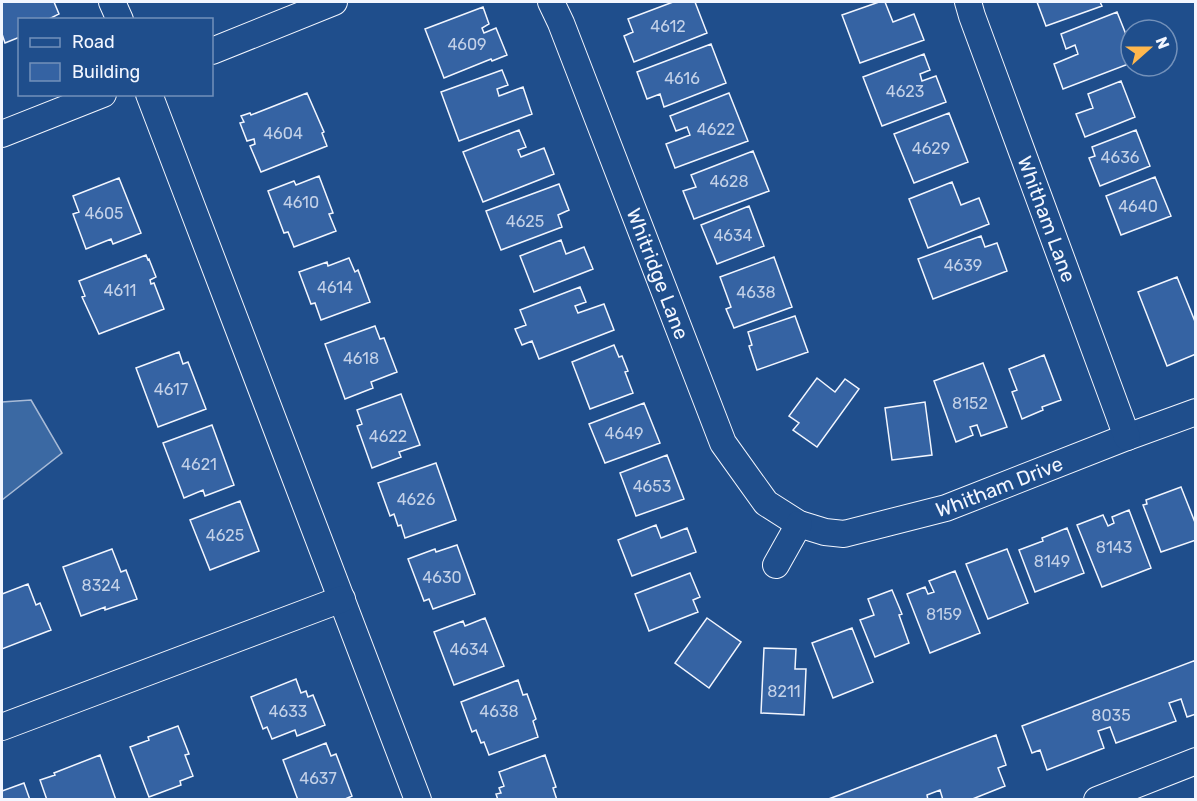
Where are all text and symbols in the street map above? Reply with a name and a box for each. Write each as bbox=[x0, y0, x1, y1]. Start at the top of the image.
house number: 4612 bbox=[650, 17, 686, 36]
legend bbox=[18, 18, 213, 96]
north arrow bbox=[1119, 18, 1179, 78]
text: Road bbox=[72, 31, 115, 53]
text: N bbox=[1152, 34, 1173, 52]
house number: 4609 bbox=[447, 35, 487, 54]
text: Building bbox=[72, 61, 140, 83]
house number: 4616 bbox=[664, 69, 700, 88]
house number: 4623 bbox=[886, 82, 924, 101]
house number: 4622 bbox=[697, 120, 735, 139]
house number: 4604 bbox=[263, 124, 303, 143]
house number: 4629 bbox=[912, 139, 950, 158]
house number: 4636 bbox=[1101, 148, 1140, 167]
street label: Whitham Lane bbox=[1013, 153, 1081, 285]
house number: 4628 bbox=[709, 172, 749, 191]
house number: 4610 bbox=[283, 193, 319, 212]
house number: 4640 bbox=[1118, 197, 1158, 216]
house number: 4605 bbox=[84, 204, 124, 223]
street label: Whitridge Lane bbox=[622, 205, 694, 343]
house number: 4625 bbox=[506, 212, 544, 231]
house number: 4634 bbox=[713, 226, 753, 245]
house number: 4639 bbox=[944, 256, 982, 275]
house number: 4614 bbox=[317, 278, 353, 297]
house number: 4611 bbox=[104, 281, 136, 300]
house number: 4638 bbox=[736, 283, 776, 302]
house number: 4618 bbox=[343, 349, 379, 368]
house number: 4617 bbox=[154, 380, 188, 399]
house number: 8152 bbox=[952, 394, 988, 413]
house number: 4649 bbox=[605, 424, 643, 443]
house number: 4622 bbox=[369, 427, 407, 446]
street label: Whitham Drive bbox=[933, 451, 1066, 522]
house number: 4621 bbox=[181, 455, 217, 474]
house number: 4653 bbox=[633, 477, 671, 496]
house number: 4626 bbox=[397, 490, 436, 509]
house number: 4625 bbox=[206, 526, 244, 545]
house number: 8143 bbox=[1096, 538, 1132, 557]
house number: 8149 bbox=[1034, 552, 1070, 571]
house number: 4630 bbox=[422, 568, 462, 587]
house number: 8324 bbox=[82, 576, 121, 595]
house number: 8159 bbox=[926, 605, 962, 624]
house number: 4634 bbox=[449, 640, 489, 659]
house number: 8211 bbox=[767, 682, 801, 701]
house number: 4633 bbox=[269, 702, 307, 721]
house number: 4638 bbox=[479, 702, 519, 721]
house number: 8035 bbox=[1091, 706, 1131, 725]
house number: 4637 bbox=[299, 769, 337, 788]

